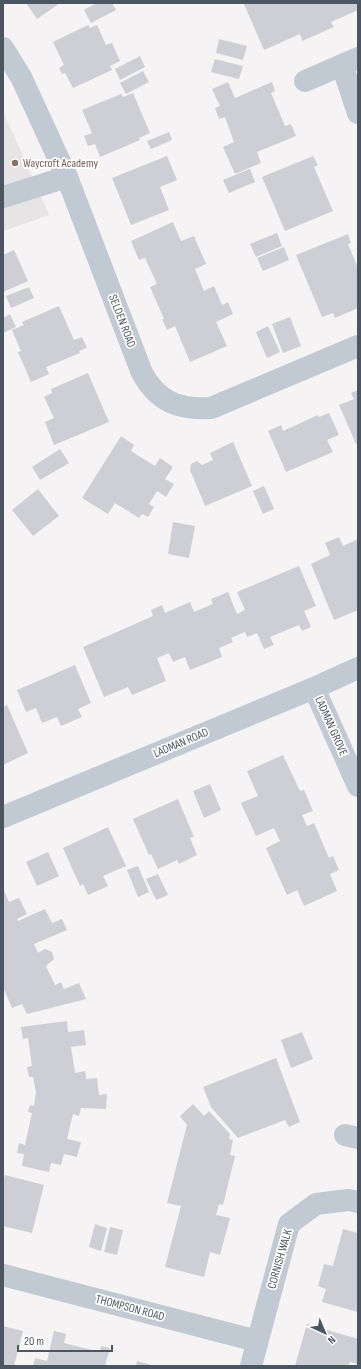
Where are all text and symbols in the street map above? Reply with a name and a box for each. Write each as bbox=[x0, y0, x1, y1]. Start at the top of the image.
place label: Waycroft Academy bbox=[23, 156, 99, 171]
marker: Waycroft Academy bbox=[10, 158, 20, 168]
street label: SELDEN ROAD bbox=[105, 292, 139, 350]
street label: LADMAN GROVE bbox=[311, 694, 351, 758]
street label: LADMAN ROAD bbox=[151, 725, 211, 761]
street label: CORNISH WALK bbox=[264, 1227, 296, 1291]
street label: THOMPSON ROAD bbox=[94, 1292, 166, 1324]
north arrow bbox=[305, 1313, 345, 1353]
scale bar bbox=[18, 1327, 112, 1353]
text: N bbox=[325, 1333, 338, 1347]
text: 20 m bbox=[24, 1334, 44, 1349]

